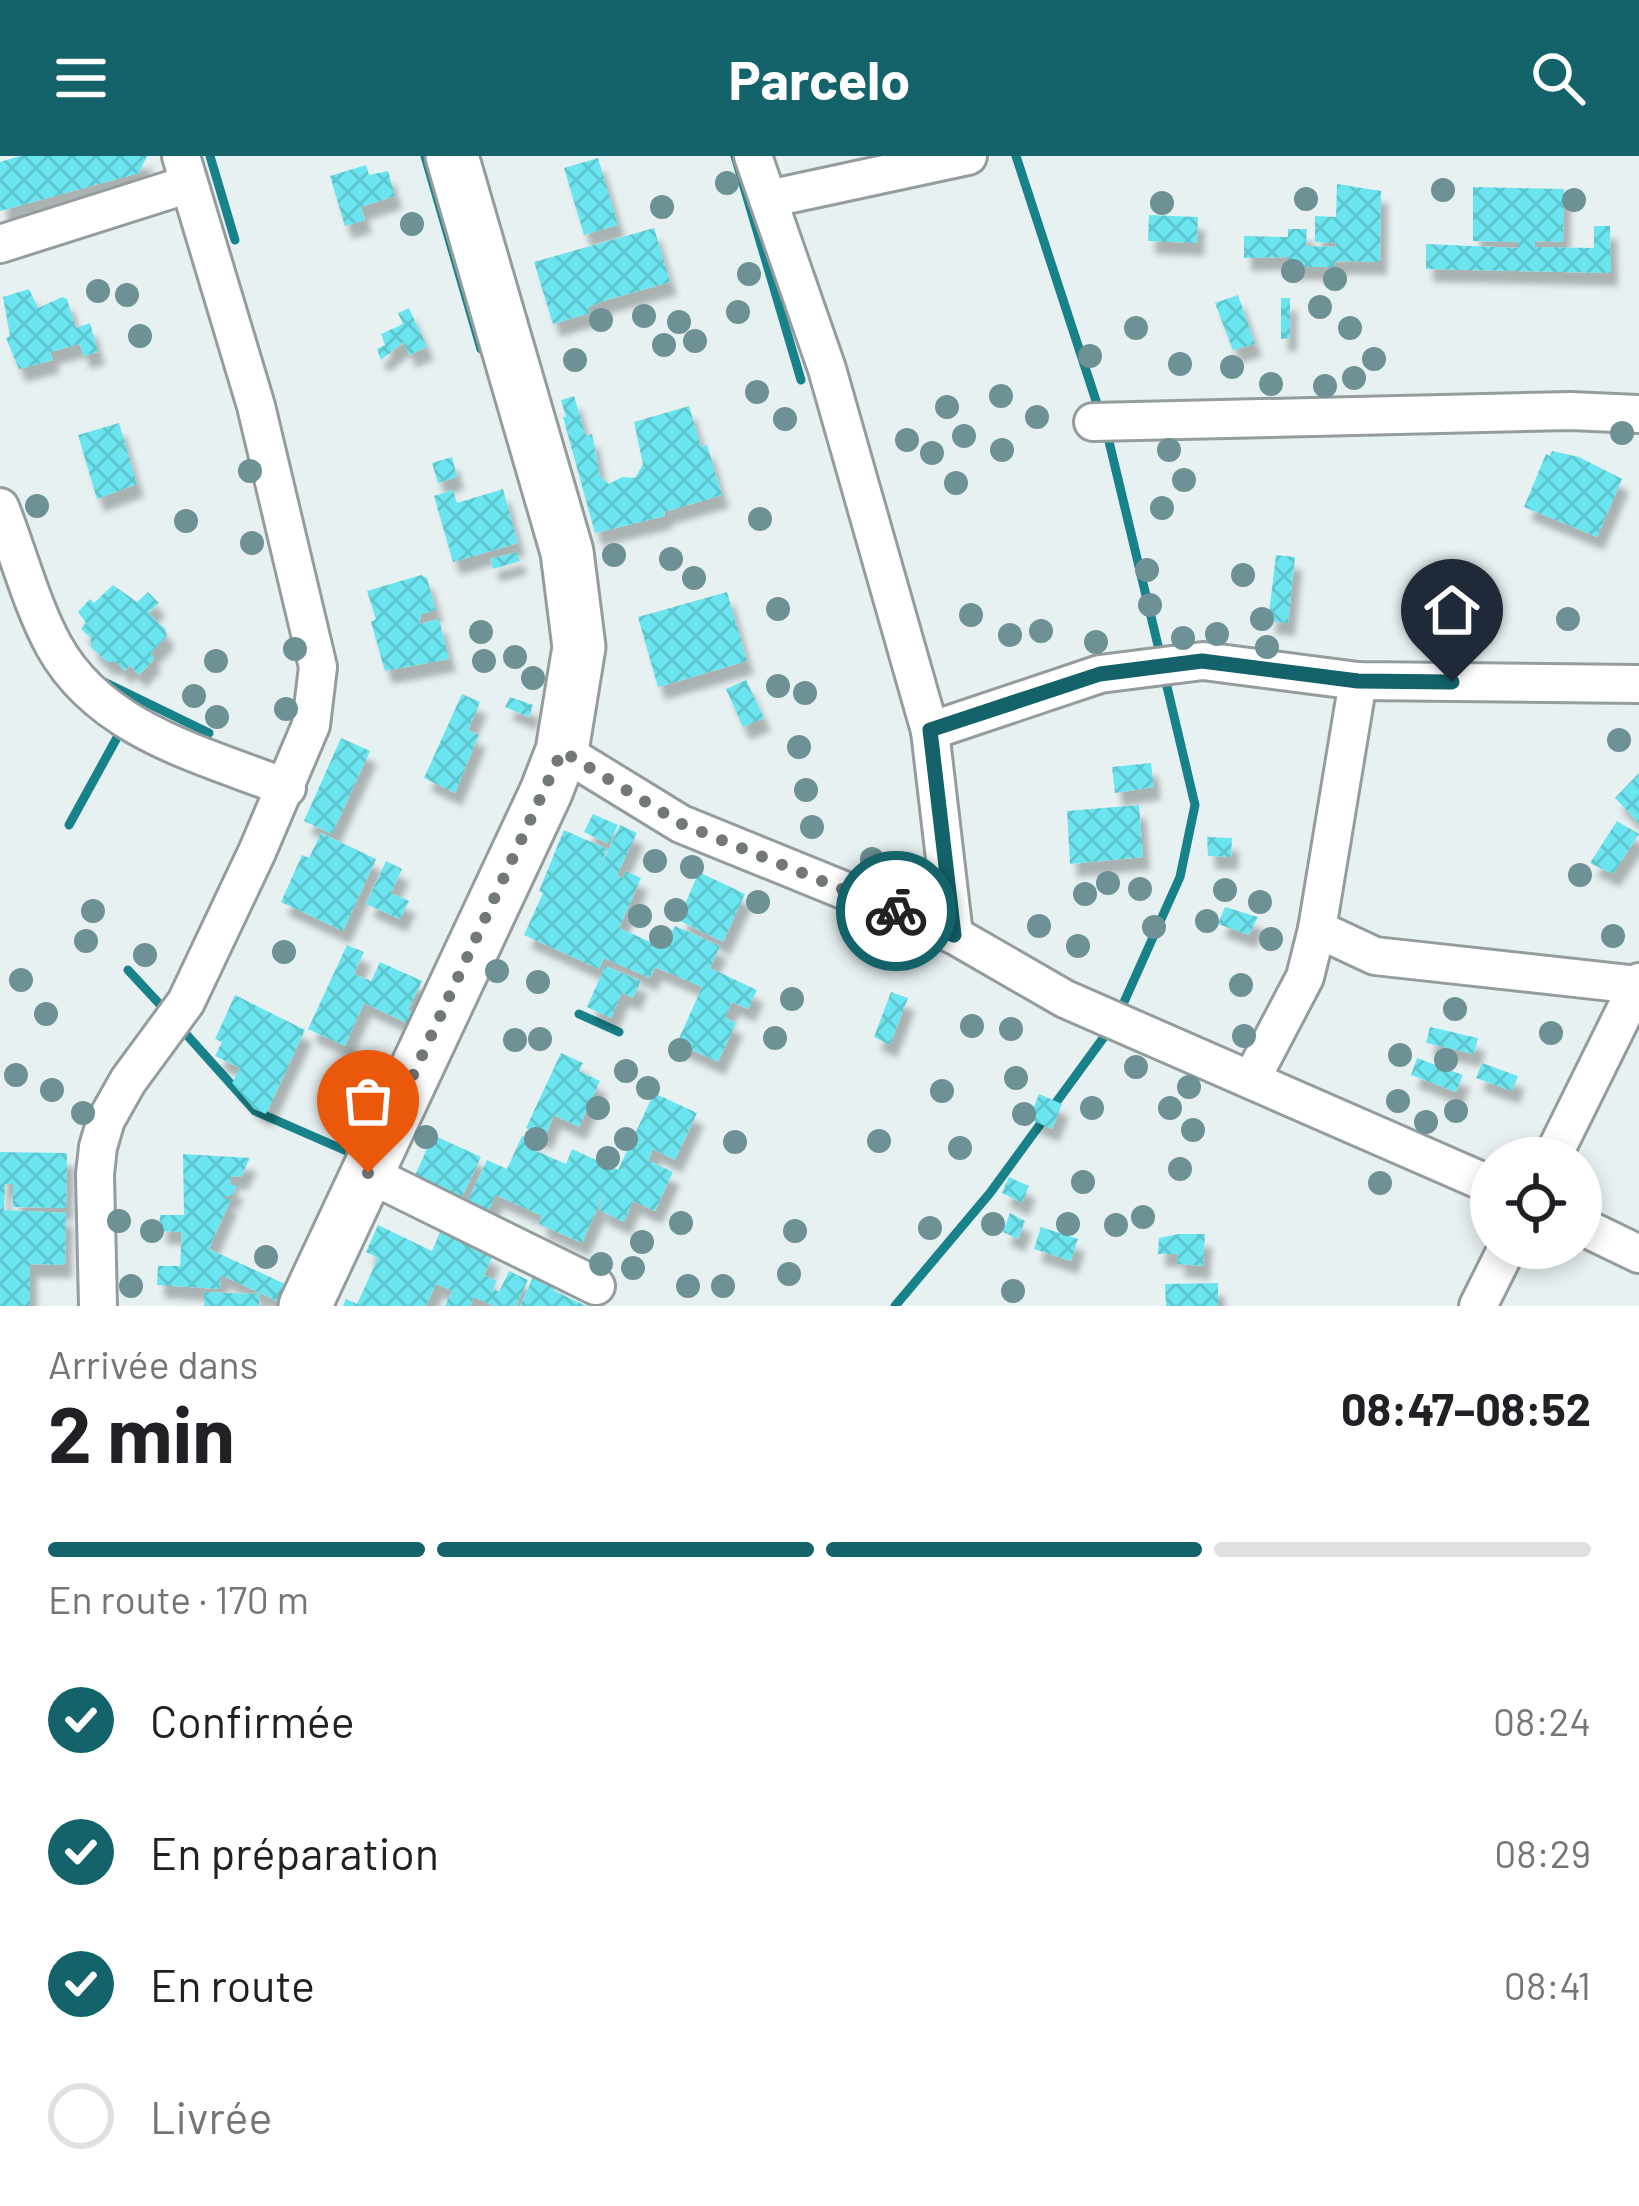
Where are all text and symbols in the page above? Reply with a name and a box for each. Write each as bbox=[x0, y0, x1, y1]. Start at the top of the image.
icon: menu bbox=[48, 45, 114, 111]
icon: search bbox=[1525, 45, 1591, 111]
text: Parcelo bbox=[729, 46, 910, 111]
pin bbox=[1401, 559, 1503, 682]
icon: home bbox=[1419, 577, 1485, 643]
courier bbox=[836, 851, 956, 971]
icon: bike bbox=[863, 878, 929, 944]
pin bbox=[317, 1050, 419, 1173]
icon: bag bbox=[335, 1068, 401, 1134]
map controls bbox=[1470, 1137, 1602, 1269]
button: locate bbox=[1470, 1137, 1602, 1269]
text: Arrivée dans bbox=[48, 1340, 258, 1387]
text: 08:47–08:52 bbox=[1341, 1381, 1591, 1435]
text: 2 min bbox=[48, 1385, 235, 1479]
text: En route · 170 m bbox=[48, 1575, 309, 1622]
icon: check bbox=[48, 1687, 114, 1753]
text: Confirmée bbox=[150, 1693, 355, 1747]
text: 08:24 bbox=[1493, 1697, 1591, 1744]
icon: check bbox=[48, 1819, 114, 1885]
text: En préparation bbox=[150, 1825, 439, 1879]
text: 08:29 bbox=[1494, 1829, 1591, 1876]
icon: check bbox=[48, 1951, 114, 2017]
text: En route bbox=[150, 1957, 315, 2011]
text: 08:41 bbox=[1504, 1961, 1591, 2008]
text: Livrée bbox=[150, 2089, 273, 2143]

